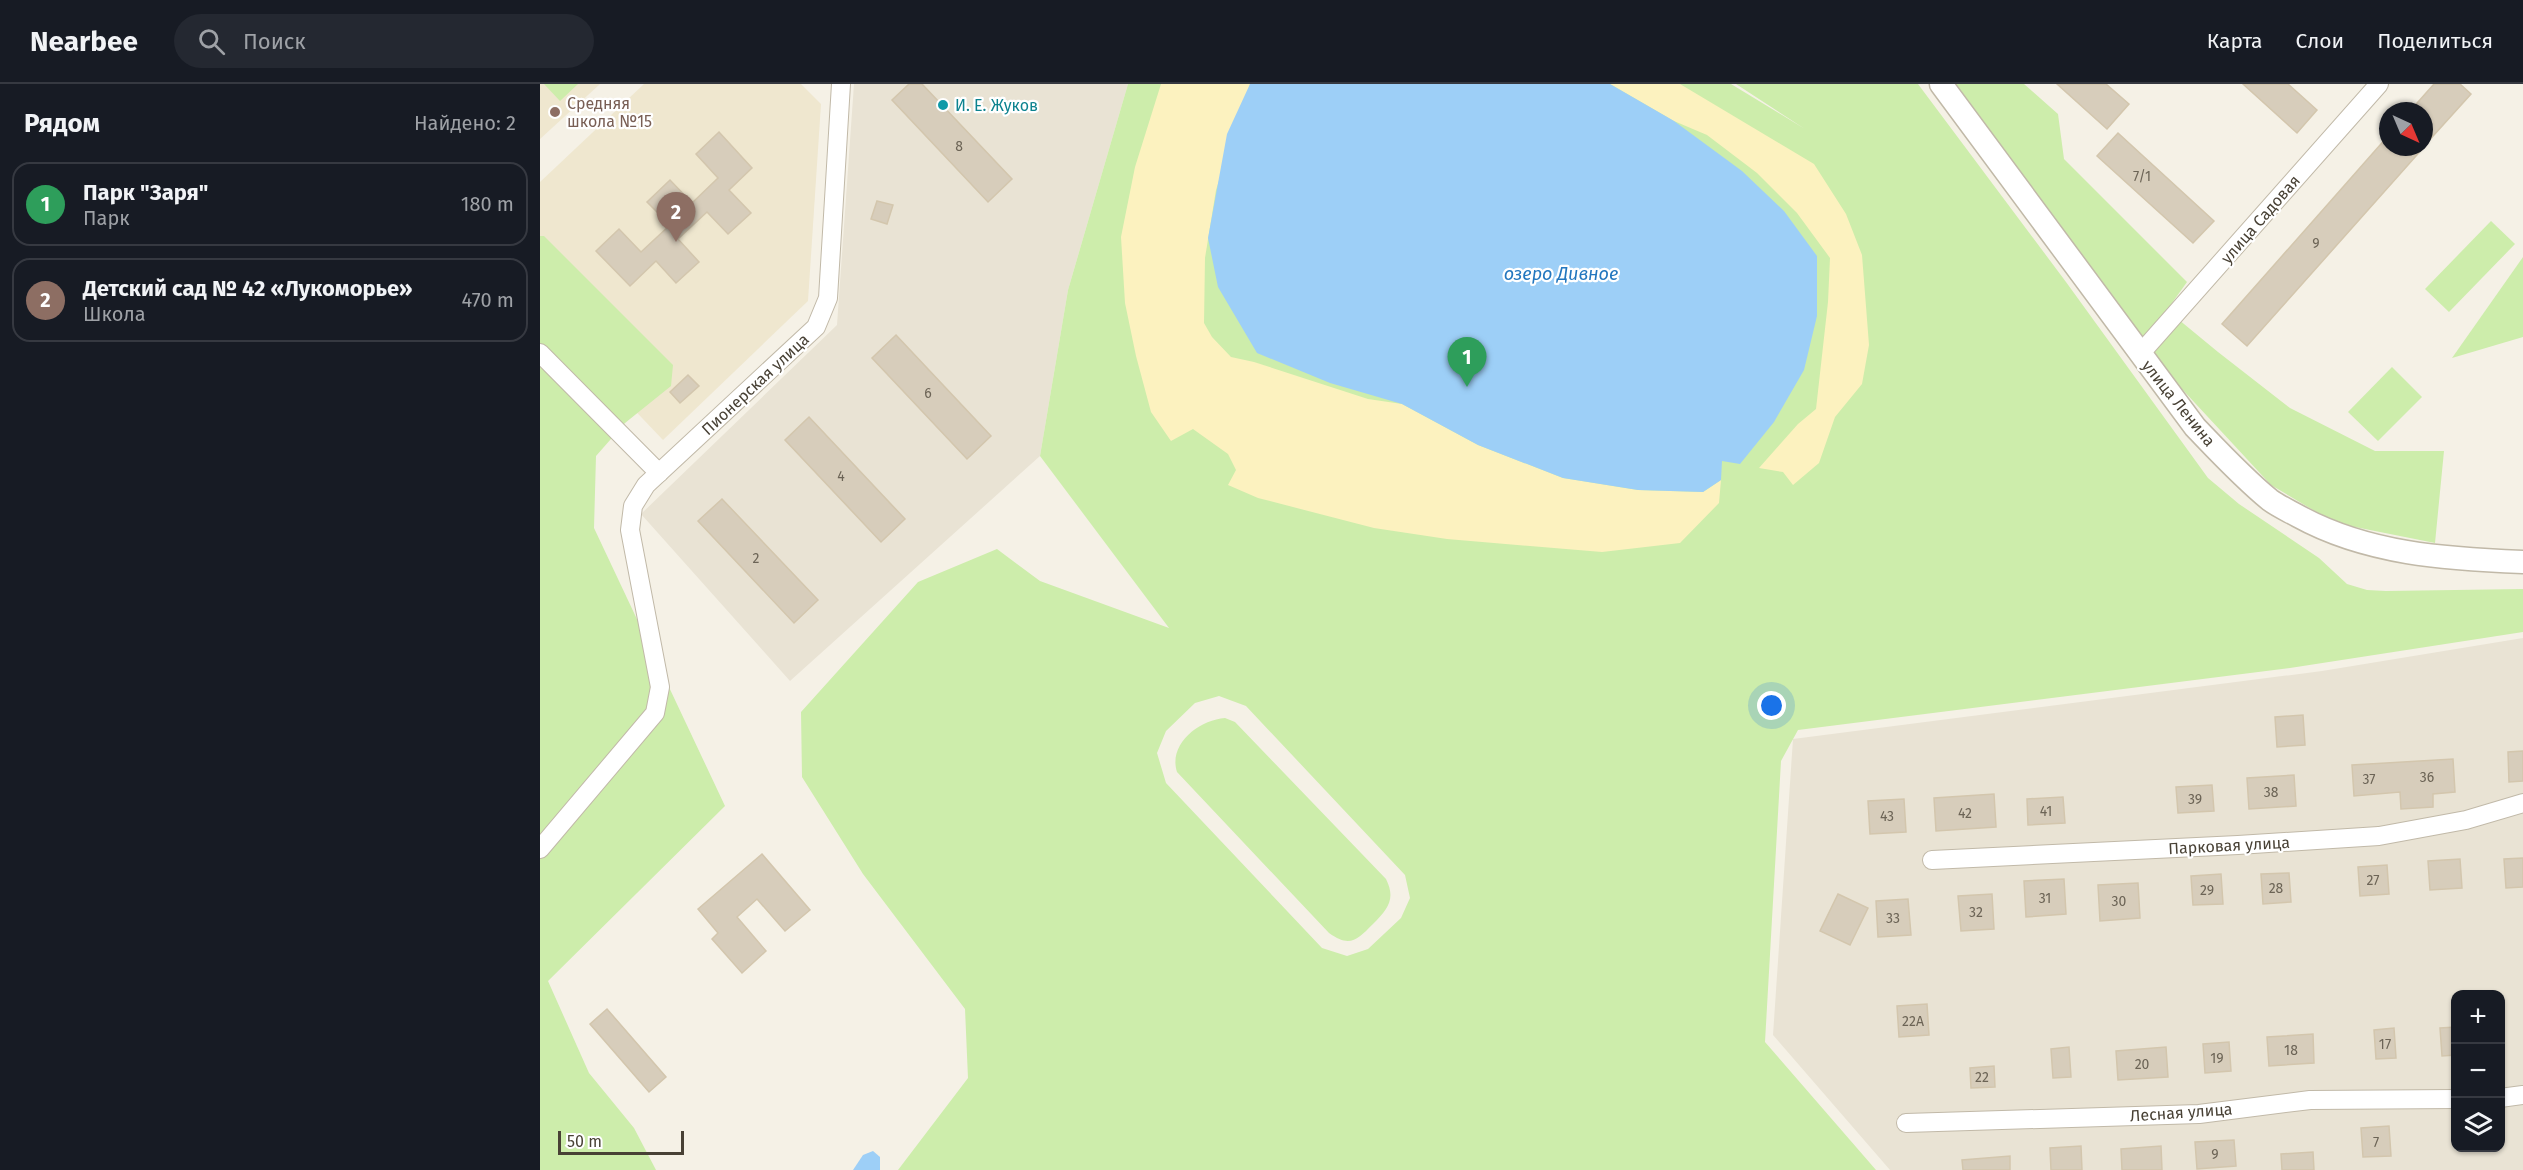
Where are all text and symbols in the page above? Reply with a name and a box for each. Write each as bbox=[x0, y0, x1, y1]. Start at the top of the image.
search box bbox=[174, 14, 594, 68]
text: Nearbee bbox=[30, 25, 138, 58]
icon: search bbox=[195, 25, 228, 58]
text: Поиск bbox=[243, 28, 306, 55]
text: Карта bbox=[2207, 28, 2263, 54]
text: Слои bbox=[2296, 28, 2344, 54]
text: Поделиться bbox=[2377, 28, 2493, 54]
place label: Средняя школа №15 bbox=[567, 94, 652, 131]
place label: И. Е. Жуков bbox=[955, 96, 1038, 115]
marker: И. Е. Жуков bbox=[936, 98, 950, 112]
north arrow bbox=[2379, 102, 2433, 156]
marker: Средняя школа №15 bbox=[548, 105, 562, 119]
text: Рядом bbox=[24, 108, 100, 139]
text: Найдено: 2 bbox=[414, 111, 516, 135]
house number: 8 bbox=[955, 138, 963, 155]
house number: 7/1 bbox=[2133, 168, 2151, 185]
street label: улица Садовая bbox=[2217, 171, 2304, 267]
text: Парк "Заря" bbox=[83, 179, 209, 206]
text: 1 bbox=[41, 192, 50, 216]
text: 180 m bbox=[461, 192, 514, 216]
pin: 2 bbox=[656, 192, 696, 242]
text: Парк bbox=[83, 206, 130, 230]
house number: 9 bbox=[2312, 235, 2320, 252]
water label: озеро Дивное bbox=[1504, 263, 1618, 285]
text: Детский сад № 42 «Лукоморье» bbox=[83, 275, 413, 302]
text: 2 bbox=[40, 288, 51, 312]
text: 470 m bbox=[462, 288, 514, 312]
text: Школа bbox=[83, 302, 146, 326]
street label: Пионерская улица bbox=[698, 330, 813, 439]
pin: 1 bbox=[1448, 338, 1486, 387]
street label: улица Ленина bbox=[2138, 356, 2219, 450]
house number: 6 bbox=[924, 385, 932, 402]
house number: 4 bbox=[837, 468, 845, 485]
house number: 2 bbox=[753, 550, 760, 567]
your location bbox=[1757, 691, 1786, 720]
house number: 36 bbox=[2420, 769, 2434, 786]
house number: 37 bbox=[2362, 771, 2376, 788]
house number: 38 bbox=[2264, 784, 2279, 801]
house number: 39 bbox=[2188, 791, 2202, 808]
house number: 41 bbox=[2040, 803, 2052, 820]
house number: 42 bbox=[1958, 805, 1972, 822]
house number: 43 bbox=[1880, 808, 1894, 825]
street label: Парковая улица bbox=[2168, 833, 2290, 858]
house number: 27 bbox=[2366, 872, 2380, 889]
house number: 28 bbox=[2269, 880, 2284, 897]
house number: 29 bbox=[2200, 882, 2214, 899]
house number: 31 bbox=[2039, 890, 2051, 907]
house number: 30 bbox=[2112, 893, 2127, 910]
house number: 32 bbox=[1969, 904, 1983, 921]
house number: 33 bbox=[1886, 910, 1900, 927]
map controls bbox=[2451, 990, 2505, 1152]
button: + bbox=[2451, 990, 2505, 1044]
house number: 22А bbox=[1902, 1013, 1924, 1030]
house number: 17 bbox=[2379, 1036, 2391, 1053]
house number: 18 bbox=[2284, 1042, 2298, 1059]
button: − bbox=[2451, 1044, 2505, 1098]
house number: 19 bbox=[2210, 1050, 2224, 1067]
house number: 20 bbox=[2135, 1056, 2150, 1073]
house number: 22 bbox=[1975, 1069, 1989, 1086]
button: layers bbox=[2451, 1098, 2505, 1152]
street label: Лесная улица bbox=[2129, 1099, 2233, 1126]
scale bar bbox=[558, 1128, 684, 1156]
text: 50 m bbox=[567, 1132, 602, 1151]
house number: 7 bbox=[2373, 1134, 2379, 1151]
house number: 9 bbox=[2211, 1146, 2219, 1163]

